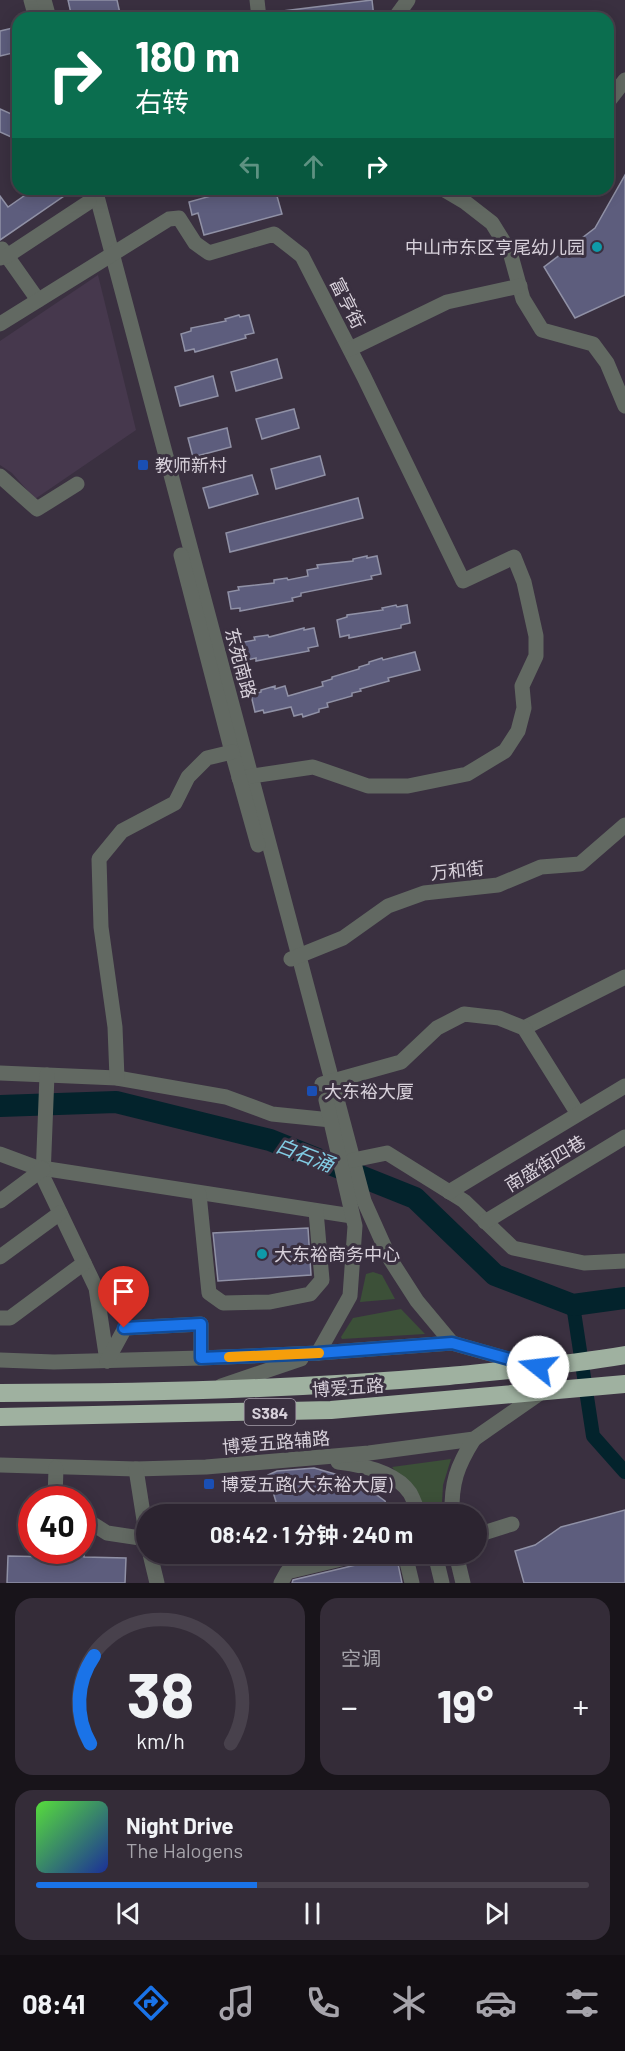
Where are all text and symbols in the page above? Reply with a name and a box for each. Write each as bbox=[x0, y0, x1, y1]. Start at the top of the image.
text: 180 m bbox=[135, 30, 240, 80]
icon: right bbox=[36, 36, 114, 114]
text: 右转 bbox=[135, 85, 189, 117]
icon: left bbox=[234, 150, 267, 183]
icon: ahead bbox=[297, 150, 330, 183]
icon: right bbox=[360, 150, 393, 183]
place label: 中山市东区亨尾幼儿园 bbox=[405, 236, 585, 258]
marker: 中山市东区亨尾幼儿园 bbox=[590, 240, 604, 254]
street label: 富亨街 bbox=[326, 274, 370, 332]
place label: 教师新村 bbox=[155, 454, 227, 476]
marker: 教师新村 bbox=[136, 458, 150, 472]
street label: 东苑南路 bbox=[221, 625, 261, 701]
street label: 万和街 bbox=[429, 856, 485, 884]
place label: 大东裕大厦 bbox=[324, 1080, 414, 1102]
marker: 大东裕大厦 bbox=[305, 1084, 319, 1098]
street label: 南盛街四巷 bbox=[501, 1130, 589, 1196]
water label: 白石涌 bbox=[273, 1132, 339, 1177]
place label: 大东裕商务中心 bbox=[274, 1243, 400, 1265]
marker: 大东裕商务中心 bbox=[255, 1247, 269, 1261]
pin bbox=[98, 1266, 149, 1328]
icon: arrive bbox=[107, 1275, 140, 1308]
position arrow bbox=[506, 1335, 570, 1399]
street label: 博爱五路 bbox=[311, 1374, 385, 1400]
road number: S384 bbox=[244, 1399, 296, 1425]
street label: 博爱五路辅路 bbox=[221, 1426, 331, 1458]
place label: 博爱五路(大东裕大厦) bbox=[221, 1473, 393, 1495]
marker: 博爱五路(大东裕大厦) bbox=[202, 1477, 216, 1491]
speed limit sign: 40 bbox=[18, 1486, 96, 1564]
text: 08:42 · 1 分钟 · 240 m bbox=[210, 1521, 413, 1547]
text: 空调 bbox=[341, 1646, 381, 1670]
text: 38 bbox=[126, 1656, 194, 1730]
text: 19° bbox=[437, 1678, 493, 1732]
text: − bbox=[341, 1686, 358, 1726]
text: + bbox=[573, 1686, 589, 1726]
text: km/h bbox=[136, 1728, 184, 1753]
text: Night Drive bbox=[126, 1812, 234, 1838]
text: The Halogens bbox=[126, 1838, 243, 1862]
icon: previous bbox=[112, 1897, 145, 1930]
icon: pause bbox=[296, 1897, 329, 1930]
icon: next bbox=[480, 1897, 513, 1930]
icon: directions bbox=[130, 1982, 172, 2024]
icon: music bbox=[216, 1982, 258, 2024]
icon: phone bbox=[302, 1982, 344, 2024]
icon: climate bbox=[388, 1982, 430, 2024]
icon: car bbox=[475, 1982, 517, 2024]
icon: filters bbox=[561, 1982, 603, 2024]
text: 08:41 bbox=[22, 1987, 85, 2019]

